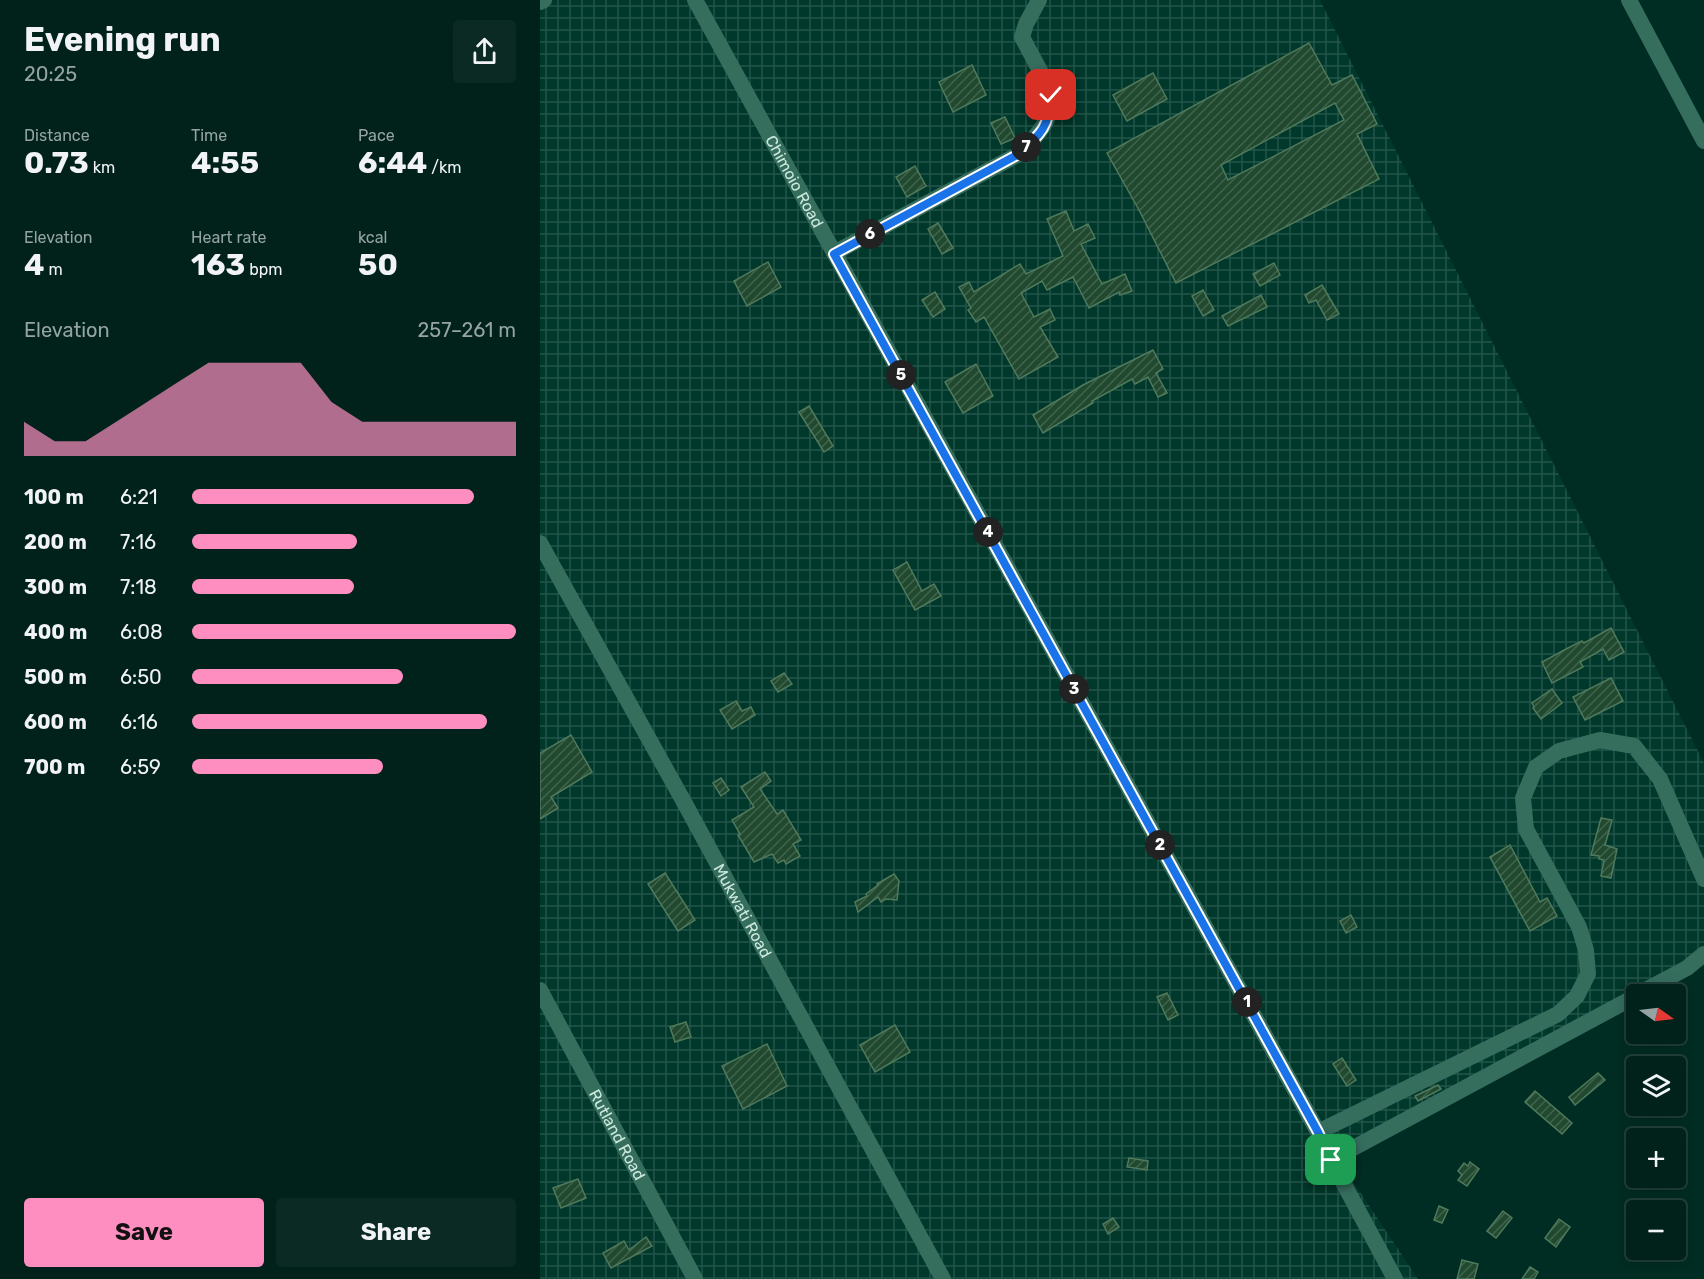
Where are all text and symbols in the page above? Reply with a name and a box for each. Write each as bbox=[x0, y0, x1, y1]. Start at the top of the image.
text: Evening run bbox=[24, 20, 221, 59]
button: share bbox=[453, 20, 516, 83]
text: 20:25 bbox=[24, 62, 77, 86]
pin bbox=[1025, 69, 1076, 120]
icon: check bbox=[1034, 78, 1067, 111]
text: Distance bbox=[24, 126, 90, 145]
text: Time bbox=[191, 126, 227, 145]
text: Pace bbox=[358, 126, 395, 145]
street label: Chimoio Road bbox=[762, 132, 828, 231]
pin: 7 bbox=[1011, 132, 1041, 162]
text: 7 bbox=[1021, 137, 1031, 156]
text: 0.73 bbox=[24, 145, 89, 181]
text: 4:55 bbox=[191, 145, 259, 181]
text: 6:44 bbox=[358, 145, 427, 181]
text: km bbox=[89, 158, 115, 177]
text: /km bbox=[427, 158, 461, 177]
pin: 6 bbox=[855, 219, 885, 249]
text: 6 bbox=[865, 224, 875, 243]
text: Elevation bbox=[24, 228, 93, 247]
text: Heart rate bbox=[191, 228, 266, 247]
text: kcal bbox=[358, 228, 387, 247]
text: 4 bbox=[24, 247, 45, 283]
text: 163 bbox=[191, 247, 245, 283]
text: 50 bbox=[358, 247, 398, 283]
text: m bbox=[45, 260, 63, 279]
text: bpm bbox=[245, 260, 282, 279]
text: Elevation bbox=[24, 318, 110, 342]
text: 257–261 m bbox=[418, 318, 516, 342]
pin: 5 bbox=[886, 360, 916, 390]
text: 5 bbox=[896, 365, 906, 384]
text: 100 m bbox=[24, 485, 84, 509]
text: 6:21 bbox=[120, 485, 157, 509]
pin: 4 bbox=[973, 517, 1003, 547]
text: 4 bbox=[983, 522, 993, 541]
text: 200 m bbox=[24, 530, 87, 554]
text: 7:16 bbox=[120, 530, 156, 554]
text: 300 m bbox=[24, 575, 87, 599]
text: 7:18 bbox=[120, 575, 157, 599]
text: 400 m bbox=[24, 620, 87, 644]
text: 6:08 bbox=[120, 620, 163, 644]
text: 500 m bbox=[24, 665, 87, 689]
text: 6:50 bbox=[120, 665, 162, 689]
pin: 3 bbox=[1059, 674, 1089, 704]
text: 3 bbox=[1069, 679, 1079, 698]
text: 600 m bbox=[24, 710, 87, 734]
text: 6:16 bbox=[120, 710, 158, 734]
text: 700 m bbox=[24, 755, 85, 779]
text: 6:59 bbox=[120, 755, 161, 779]
pin: 2 bbox=[1145, 830, 1175, 860]
text: 2 bbox=[1155, 835, 1165, 854]
street label: Mukwati Road bbox=[710, 860, 776, 961]
north arrow bbox=[1626, 984, 1686, 1044]
map controls bbox=[1626, 984, 1686, 1260]
pin: 1 bbox=[1232, 987, 1262, 1017]
text: 1 bbox=[1243, 992, 1251, 1011]
button: layers bbox=[1626, 1056, 1686, 1116]
street label: Rutland Road bbox=[585, 1086, 650, 1183]
button: + bbox=[1626, 1128, 1686, 1188]
pin bbox=[1305, 1134, 1356, 1185]
icon: arrive bbox=[1314, 1143, 1347, 1176]
button: Save bbox=[24, 1198, 264, 1267]
button: Share bbox=[276, 1198, 516, 1267]
button: − bbox=[1626, 1200, 1686, 1260]

